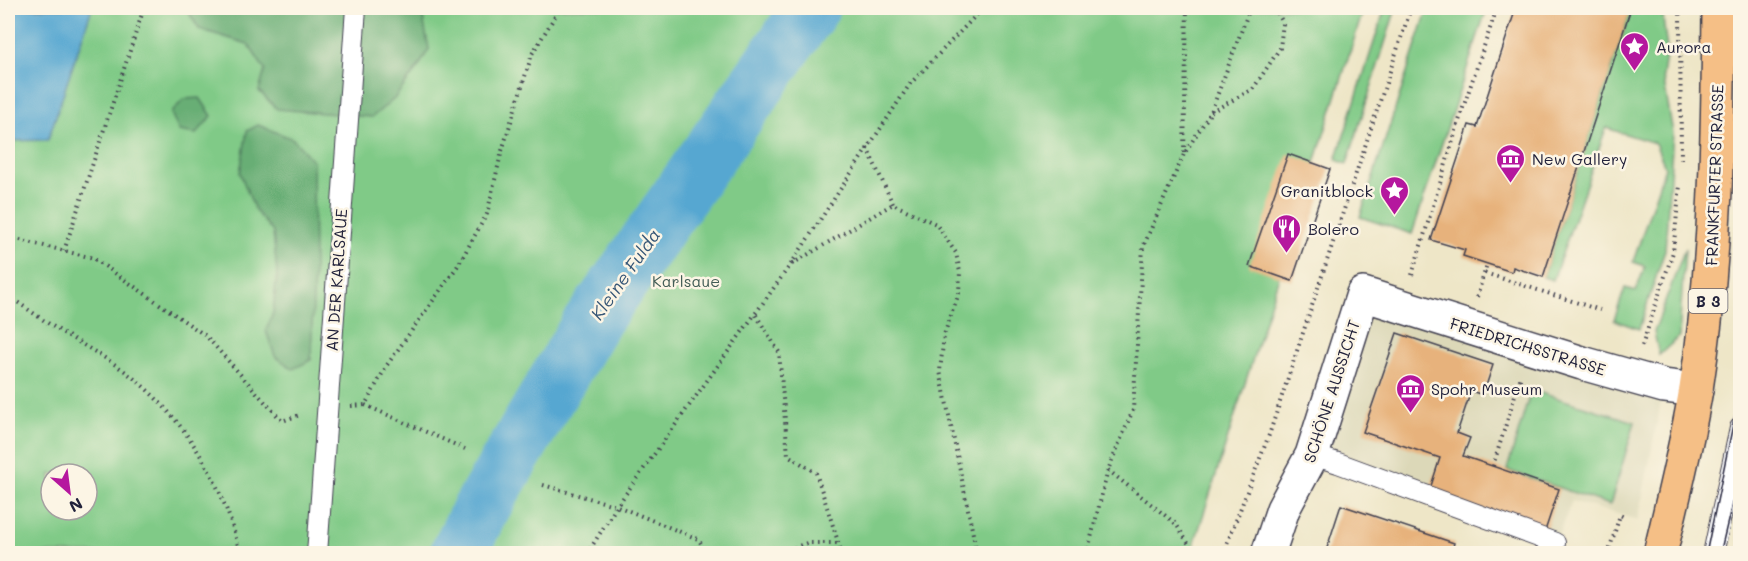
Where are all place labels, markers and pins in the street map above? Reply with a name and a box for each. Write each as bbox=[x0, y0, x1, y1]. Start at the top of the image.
place icon: Aurora bbox=[1619, 30, 1651, 72]
place label: Aurora bbox=[1656, 36, 1711, 57]
museum icon: New Gallery bbox=[1495, 142, 1527, 184]
place label: New Gallery bbox=[1532, 148, 1627, 169]
place icon: Granitblock bbox=[1378, 174, 1410, 216]
place label: Granitblock bbox=[1281, 180, 1373, 201]
restaurant icon: Bolero bbox=[1271, 212, 1303, 254]
place label: Bolero bbox=[1308, 218, 1359, 239]
museum icon: Spohr Museum bbox=[1394, 372, 1426, 414]
place label: Spohr Museum bbox=[1431, 378, 1542, 399]

